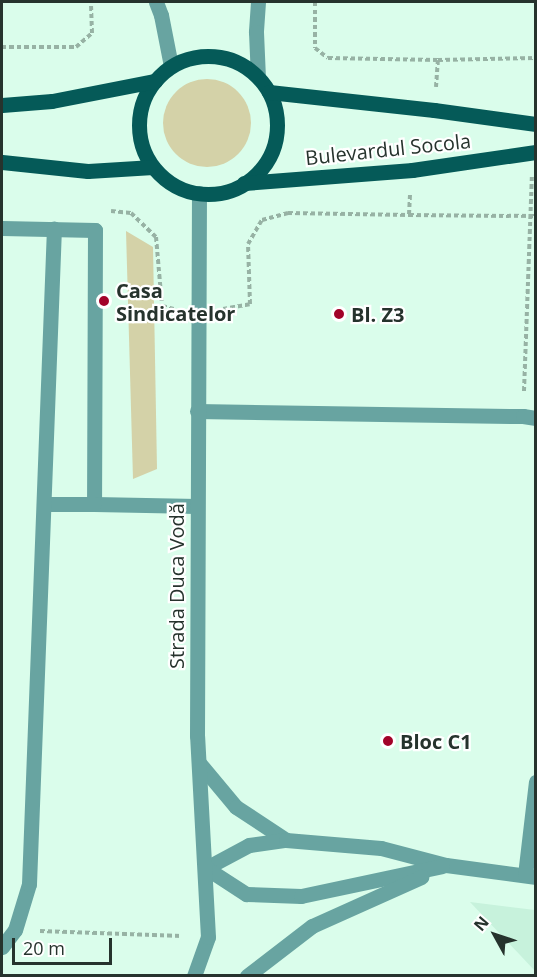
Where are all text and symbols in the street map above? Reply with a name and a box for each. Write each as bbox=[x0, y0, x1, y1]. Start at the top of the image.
street label: Bulevardul Socola bbox=[304, 128, 472, 170]
place label: Casa Sindicatelor bbox=[116, 278, 235, 325]
marker: Casa Sindicatelor bbox=[97, 294, 111, 308]
place label: Bl. Z3 bbox=[351, 302, 404, 326]
marker: Bl. Z3 bbox=[332, 307, 346, 321]
street label: Strada Duca Vodă bbox=[164, 503, 188, 669]
place label: Bloc C1 bbox=[400, 729, 472, 753]
marker: Bloc C1 bbox=[381, 734, 395, 748]
north arrow bbox=[465, 905, 525, 965]
text: N bbox=[469, 911, 494, 935]
scale bar bbox=[15, 926, 116, 964]
text: 20 m bbox=[23, 936, 65, 960]

